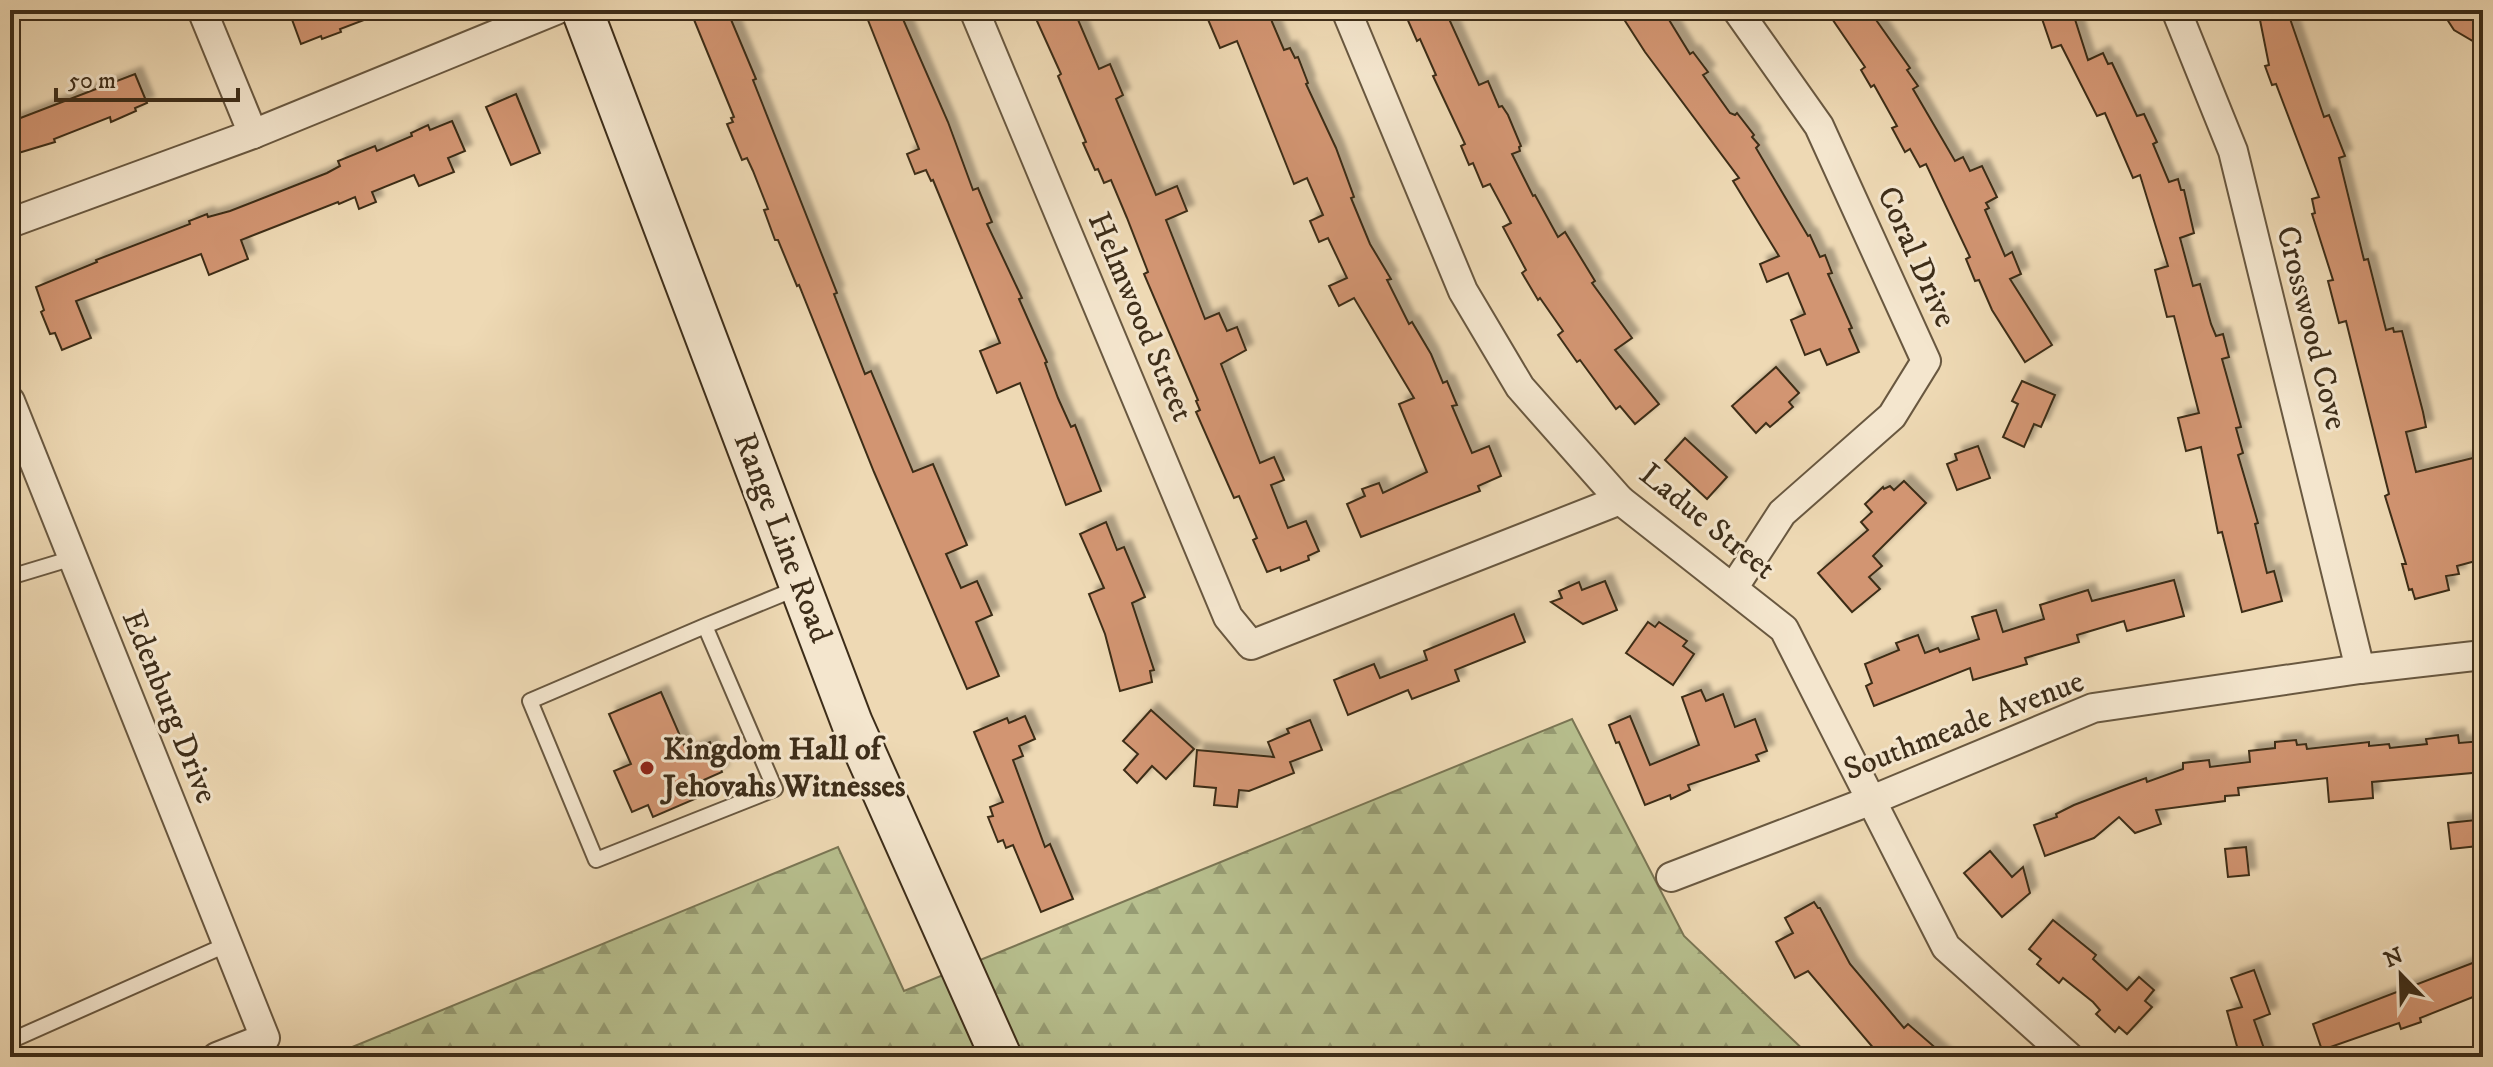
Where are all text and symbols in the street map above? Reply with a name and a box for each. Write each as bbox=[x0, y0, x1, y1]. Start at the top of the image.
scale bar bbox=[56, 52, 238, 102]
text: 50 m bbox=[68, 66, 116, 96]
street label: Coral Drive bbox=[1867, 180, 1965, 334]
street label: Helmwood Street bbox=[1078, 206, 1202, 428]
street label: Crosswood Cove bbox=[2266, 222, 2356, 434]
street label: Range Line Road bbox=[724, 427, 840, 649]
street label: Ladue Street bbox=[1631, 455, 1783, 589]
street label: Edenburg Drive bbox=[112, 605, 226, 809]
street label: Southmeade Avenue bbox=[1838, 662, 2090, 790]
place label: Kingdom Hall of Jehovahs Witnesses bbox=[660, 730, 906, 807]
marker: Kingdom Hall of Jehovahs Witnesses bbox=[638, 759, 656, 777]
north arrow bbox=[2361, 935, 2441, 1015]
text: N bbox=[2380, 942, 2407, 974]

